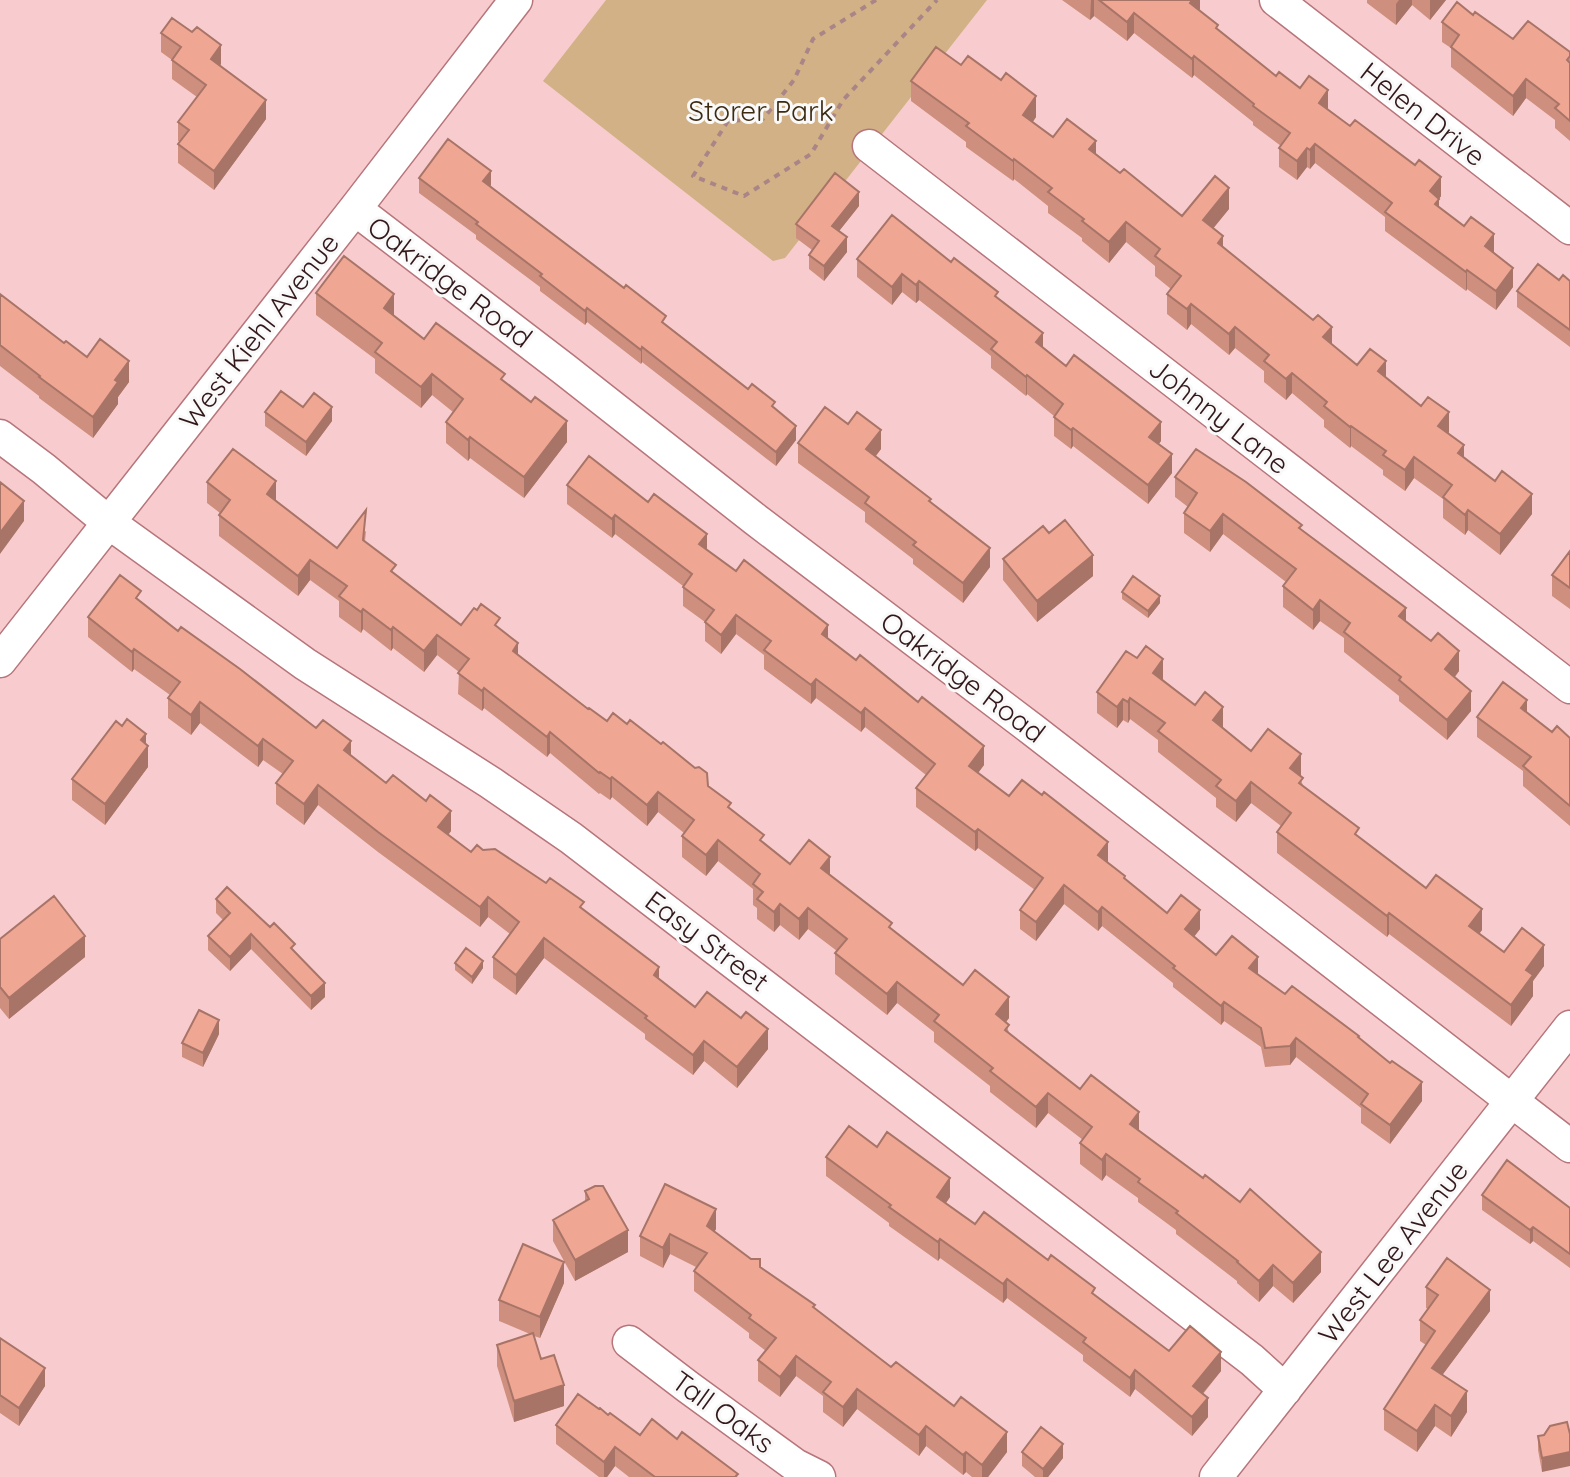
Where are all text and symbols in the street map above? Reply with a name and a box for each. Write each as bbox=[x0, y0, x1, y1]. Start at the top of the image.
street label: Helen Drive bbox=[1354, 54, 1493, 173]
park label: Storer Park bbox=[688, 93, 834, 128]
street label: Oakridge Road bbox=[361, 208, 539, 355]
street label: West Kiehl Avenue bbox=[171, 226, 346, 436]
street label: Johnny Lane bbox=[1142, 350, 1296, 481]
street label: Oakridge Road bbox=[874, 603, 1052, 750]
street label: Easy Street bbox=[638, 883, 776, 999]
street label: West Lee Avenue bbox=[1310, 1153, 1475, 1350]
street label: Tall Oaks bbox=[665, 1363, 781, 1460]

